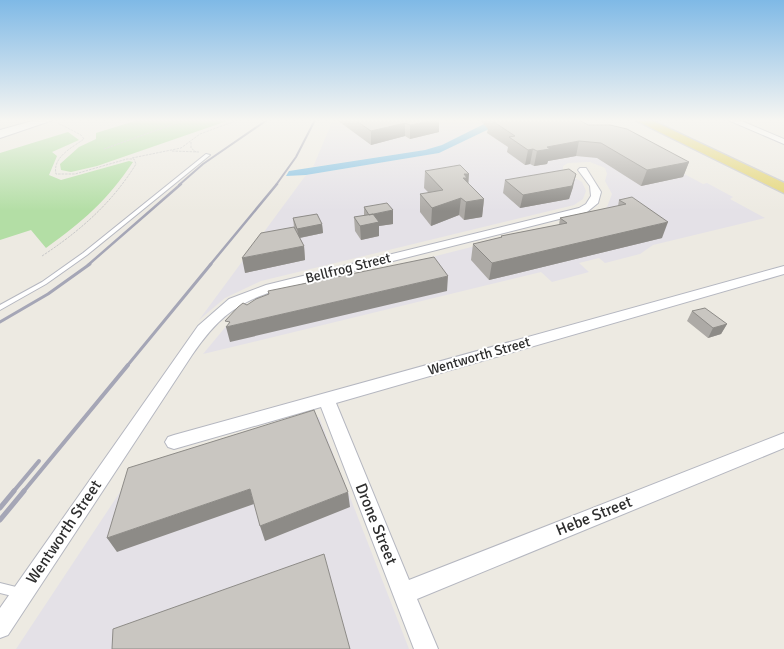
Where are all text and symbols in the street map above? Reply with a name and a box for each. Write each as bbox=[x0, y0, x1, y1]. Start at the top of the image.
street label: Bellfrog Street bbox=[303, 249, 393, 287]
street label: Wentworth Street bbox=[426, 333, 532, 379]
street label: Wentworth Street bbox=[22, 476, 106, 588]
street label: Drone Street bbox=[351, 480, 402, 568]
street label: Hebe Street bbox=[553, 492, 635, 540]

